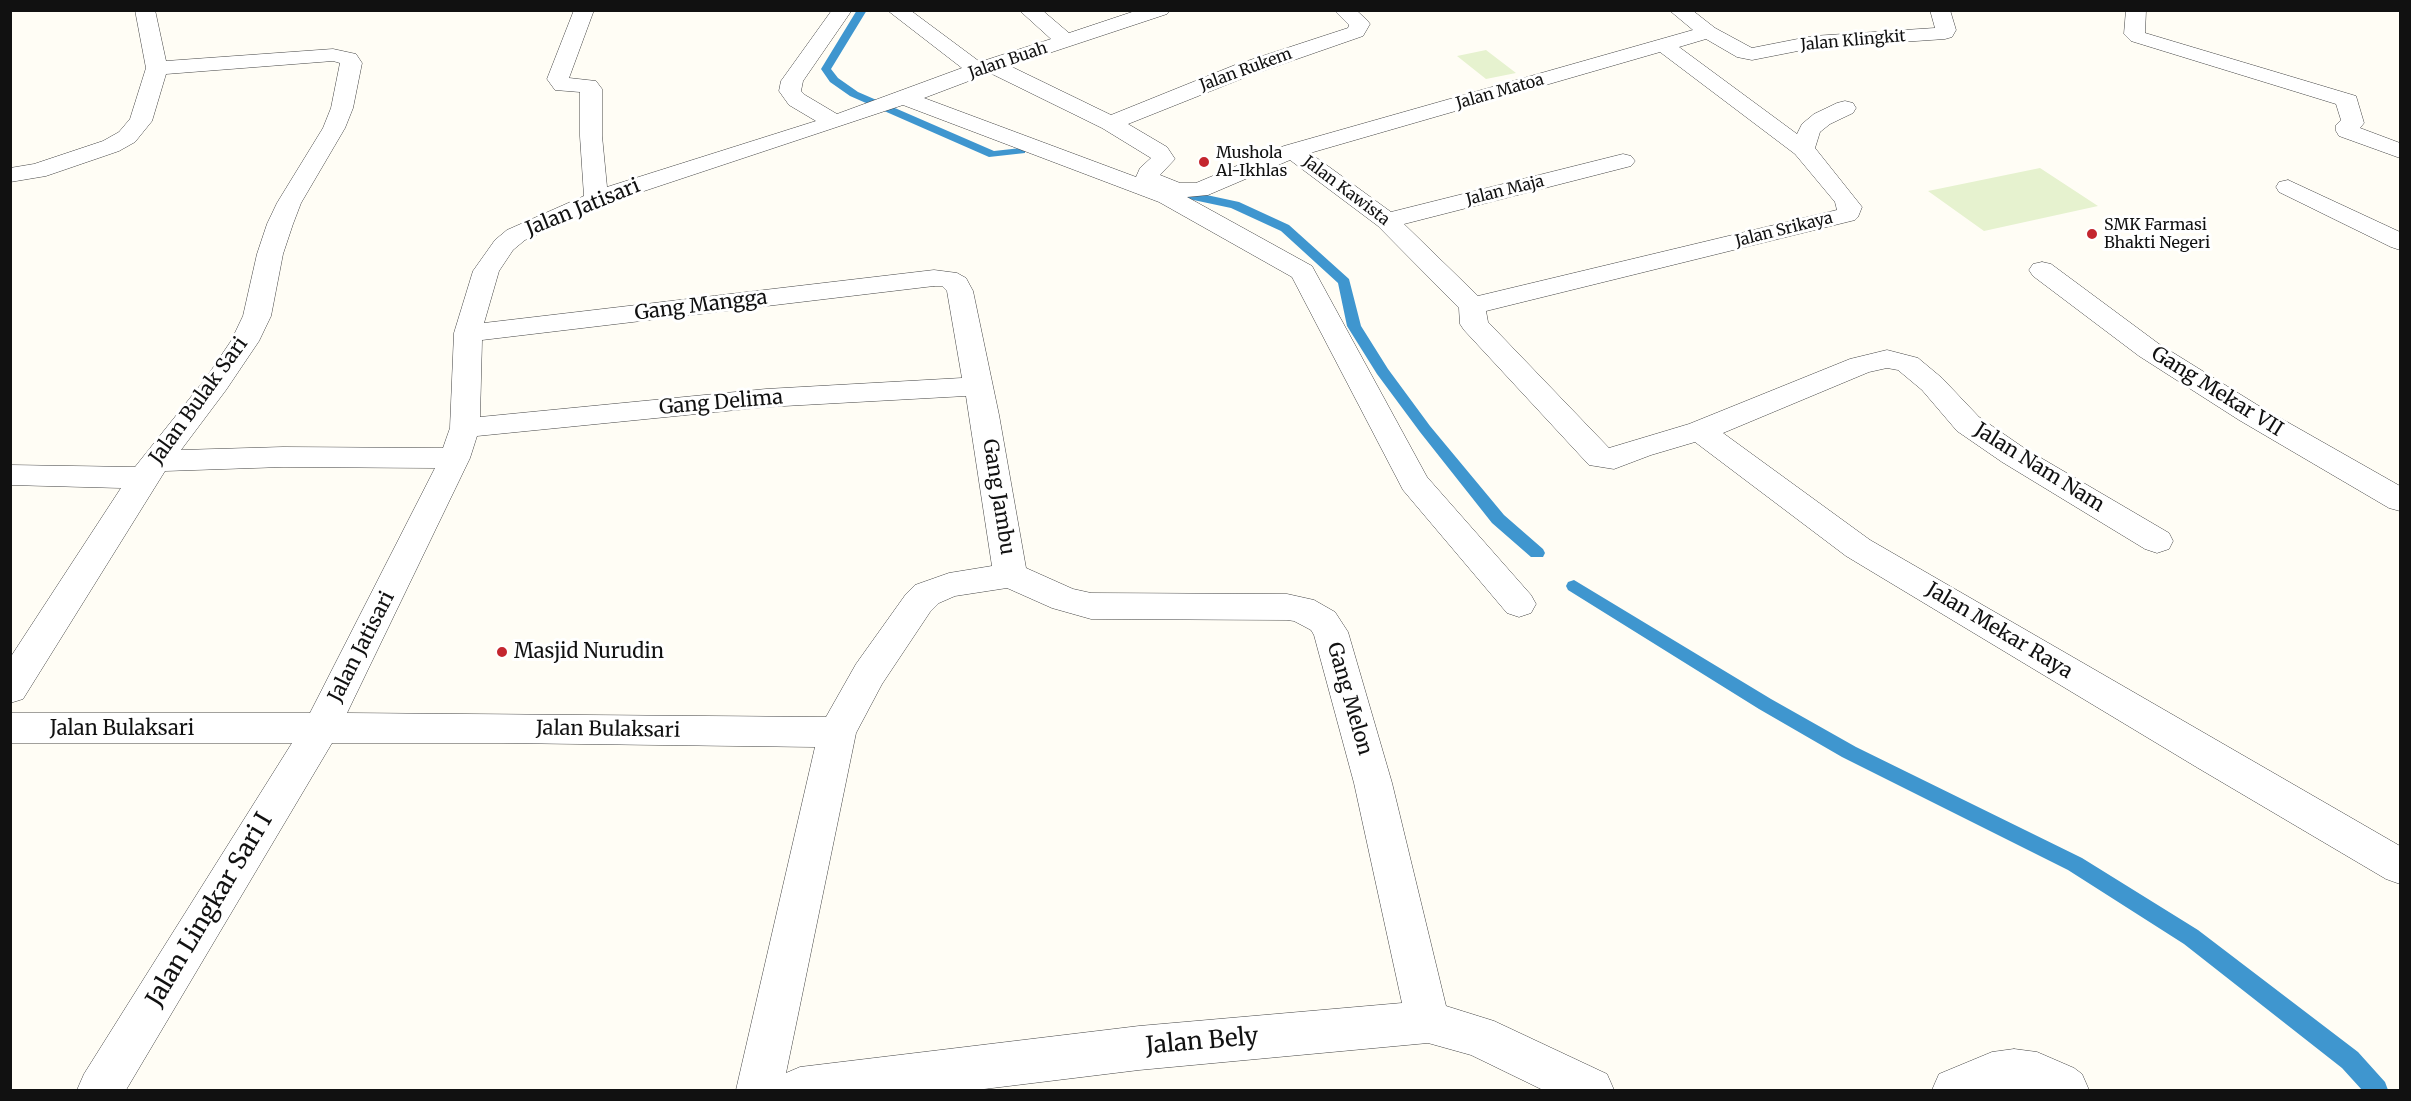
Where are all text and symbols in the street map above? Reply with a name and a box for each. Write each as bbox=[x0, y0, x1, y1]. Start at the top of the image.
street label: Jalan Klingkit bbox=[1800, 27, 1906, 55]
street label: Jalan Buah bbox=[966, 39, 1050, 83]
street label: Jalan Rukem bbox=[1197, 44, 1295, 96]
street label: Jalan Matoa bbox=[1454, 70, 1546, 114]
place label: Mushola Al-Ikhlas bbox=[1216, 143, 1287, 181]
street label: Jalan Kawista bbox=[1299, 152, 1393, 230]
marker: Mushola Al-Ikhlas bbox=[1197, 155, 1211, 169]
street label: Jalan Maja bbox=[1464, 172, 1546, 210]
street label: Jalan Jatisari bbox=[522, 174, 644, 242]
street label: Jalan Srikaya bbox=[1733, 209, 1835, 251]
place label: SMK Farmasi Bhakti Negeri bbox=[2104, 215, 2210, 253]
marker: SMK Farmasi Bhakti Negeri bbox=[2085, 227, 2099, 241]
street label: Gang Mangga bbox=[633, 286, 769, 326]
street label: Jalan Bulak Sari bbox=[145, 333, 253, 469]
street label: Gang Mekar VII bbox=[2147, 342, 2287, 442]
street label: Gang Delima bbox=[658, 386, 784, 420]
street label: Jalan Nam Nam bbox=[1970, 418, 2108, 518]
street label: Gang Jambu bbox=[977, 437, 1019, 557]
street label: Jalan Mekar Raya bbox=[1922, 578, 2076, 684]
street label: Jalan Jatisari bbox=[324, 588, 400, 706]
place label: Masjid Nurudin bbox=[514, 640, 664, 664]
street label: Gang Melon bbox=[1321, 640, 1377, 758]
marker: Masjid Nurudin bbox=[495, 645, 509, 659]
street label: Jalan Bulaksari bbox=[50, 717, 194, 741]
street label: Jalan Bulaksari bbox=[536, 717, 680, 743]
street label: Jalan Lingkar Sari I bbox=[141, 808, 279, 1012]
street label: Jalan Bely bbox=[1144, 1023, 1260, 1061]

